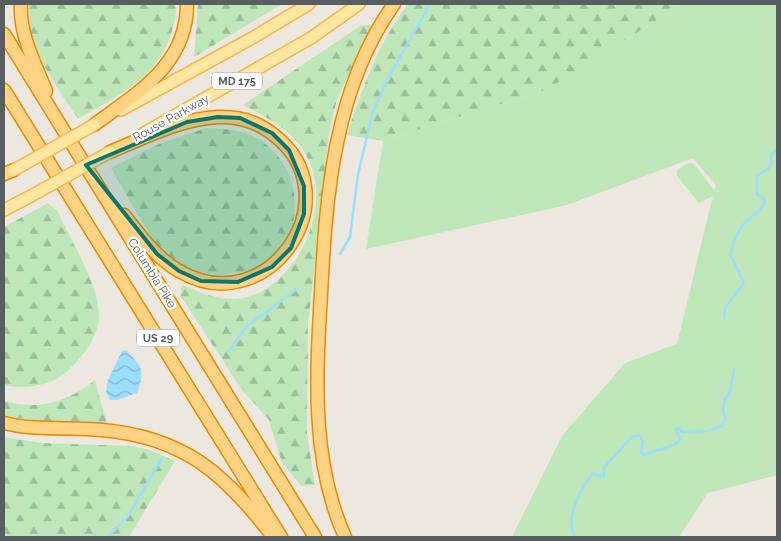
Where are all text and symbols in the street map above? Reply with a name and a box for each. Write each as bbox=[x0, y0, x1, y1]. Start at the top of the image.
road number: MD 175 bbox=[212, 72, 262, 90]
street label: Rouse Parkway bbox=[131, 91, 212, 145]
street label: Columbia Pike bbox=[125, 236, 179, 310]
road number: US 29 bbox=[137, 329, 179, 346]

